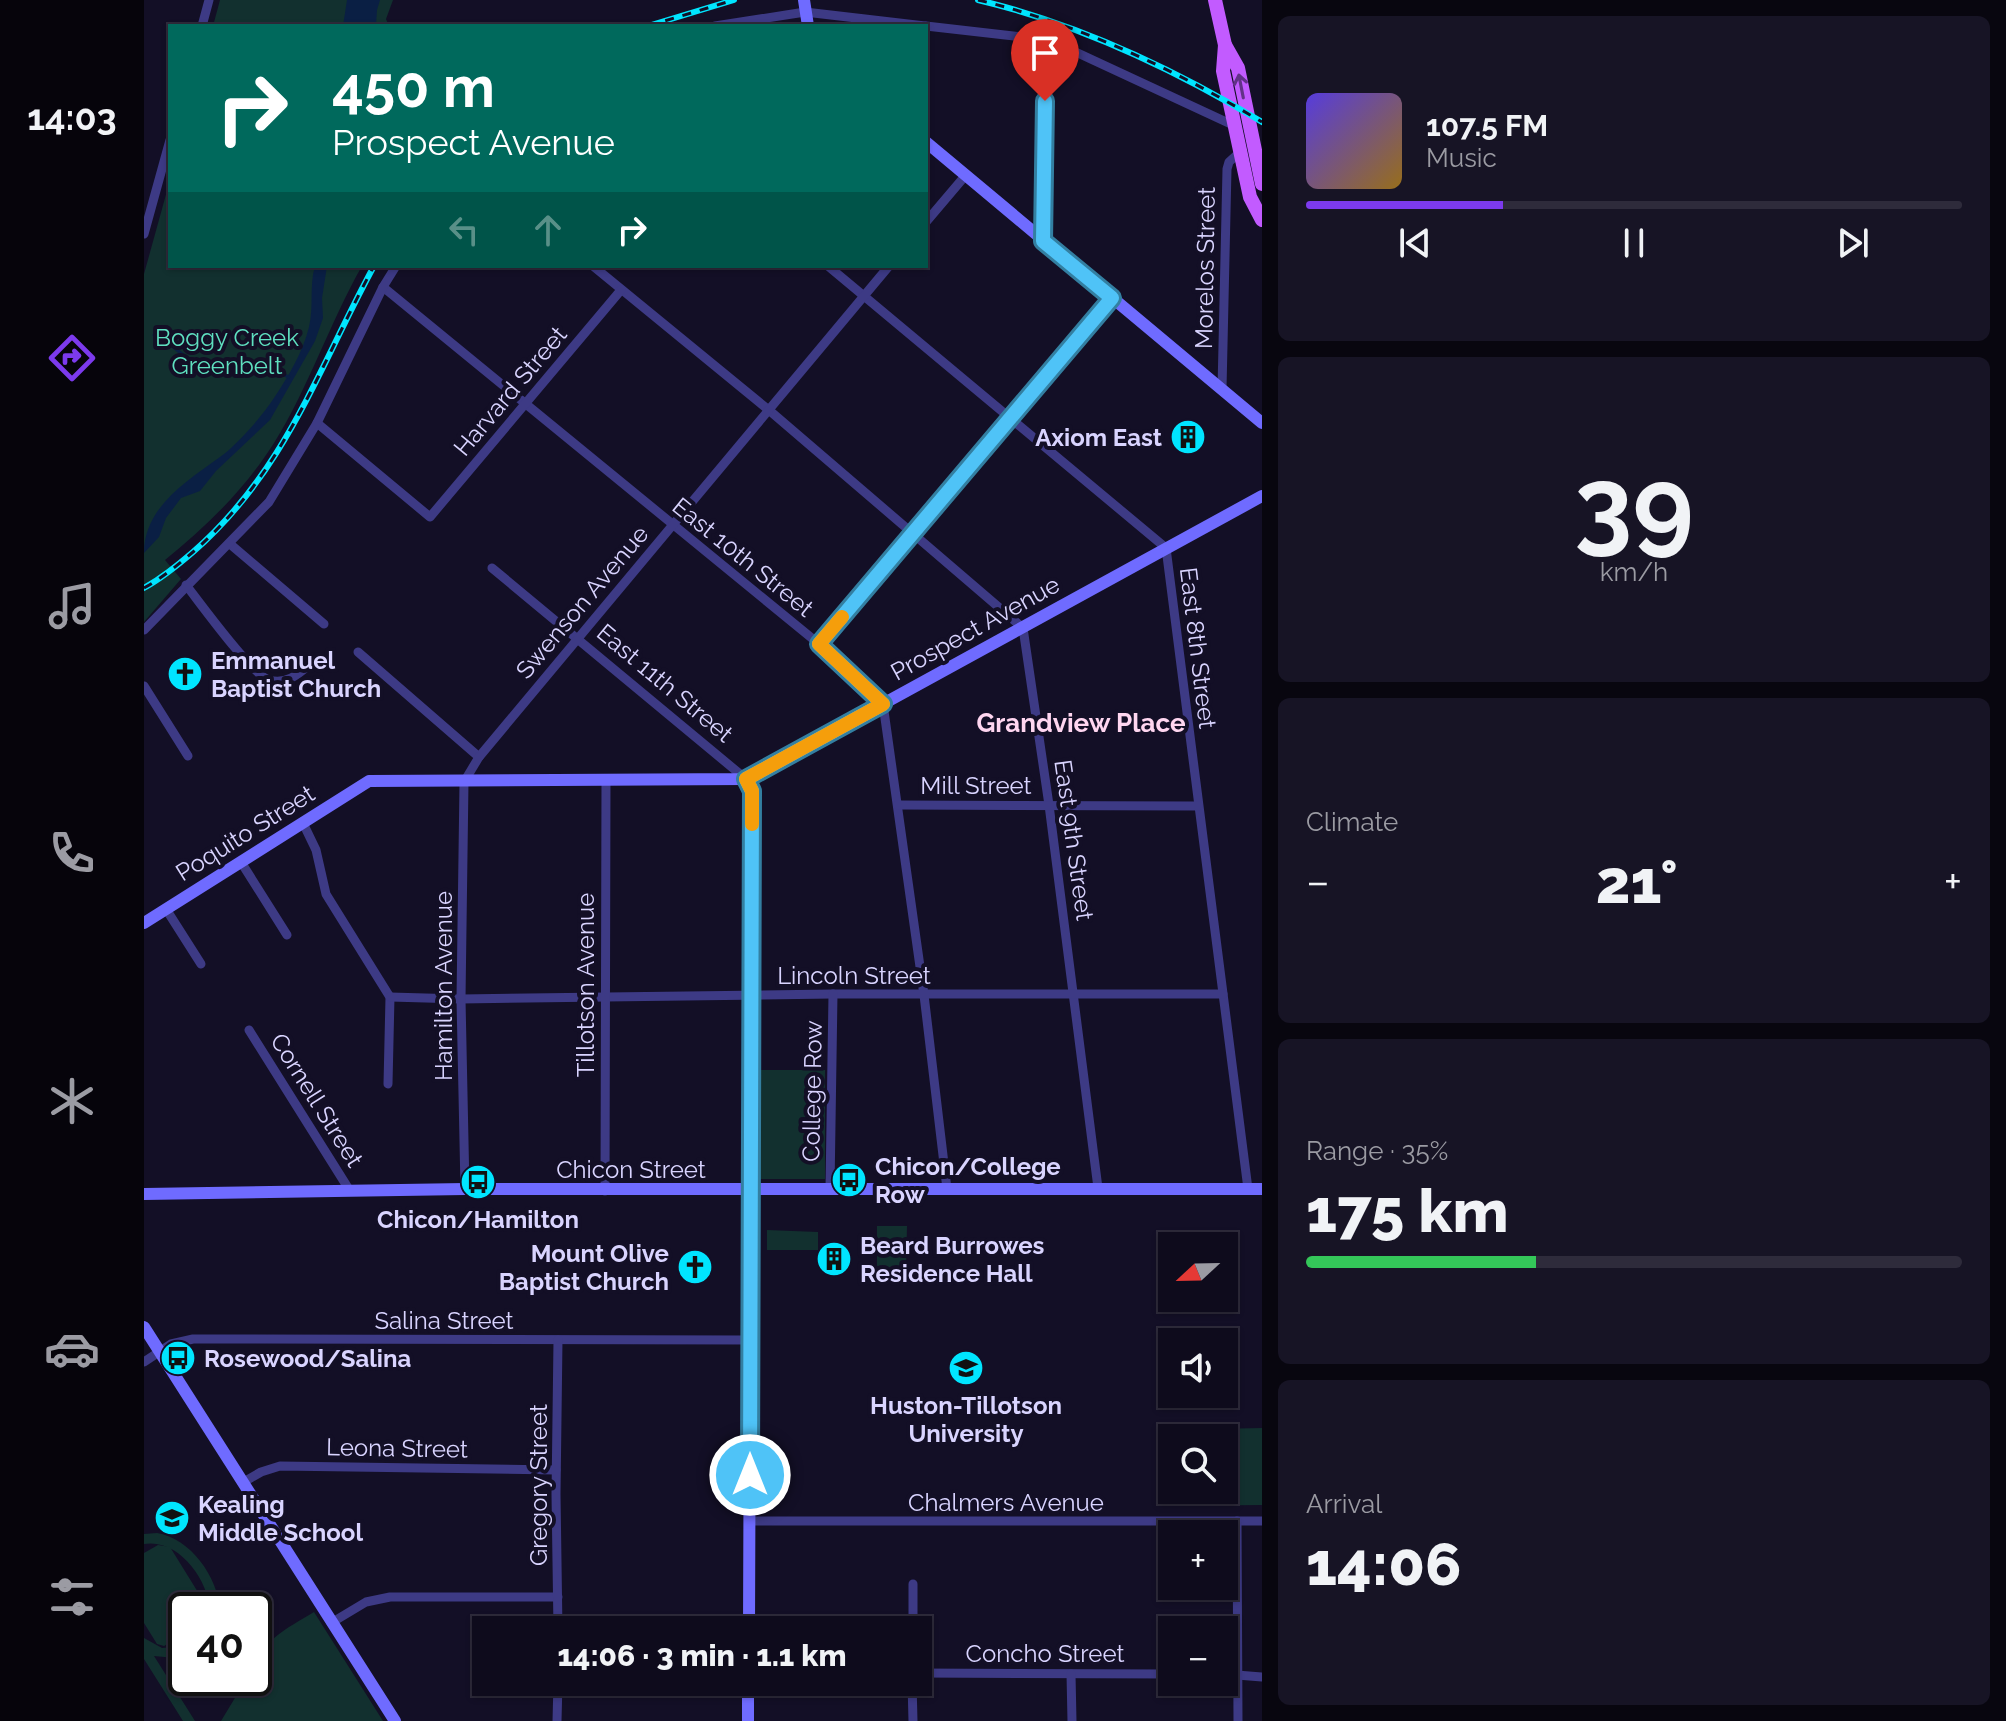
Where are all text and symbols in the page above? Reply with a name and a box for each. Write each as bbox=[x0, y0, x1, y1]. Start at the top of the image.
pin bbox=[1011, 19, 1079, 101]
icon: arrive bbox=[1023, 31, 1067, 75]
text: 450 m bbox=[332, 54, 495, 120]
icon: right bbox=[200, 56, 304, 160]
one-way arrow bbox=[1233, 74, 1248, 99]
text: 14:03 bbox=[27, 96, 117, 138]
text: 107.5 FM bbox=[1426, 108, 1548, 143]
text: Prospect Avenue bbox=[332, 121, 615, 163]
text: Music bbox=[1426, 143, 1497, 173]
street label: Morelos Street bbox=[1189, 187, 1221, 349]
icon: left bbox=[442, 208, 486, 252]
icon: ahead bbox=[526, 208, 570, 252]
icon: right bbox=[610, 208, 654, 252]
icon: previous bbox=[1393, 221, 1437, 265]
icon: pause bbox=[1612, 221, 1656, 265]
icon: next bbox=[1831, 221, 1875, 265]
street label: Harvard Street bbox=[447, 320, 573, 462]
park label: Boggy Creek Greenbelt bbox=[155, 323, 299, 380]
icon: directions bbox=[44, 330, 100, 386]
building icon: Axiom East bbox=[1169, 418, 1207, 456]
place label: Axiom East bbox=[1035, 423, 1162, 452]
text: 39 bbox=[1574, 444, 1694, 566]
street label: East 10th Street bbox=[667, 491, 819, 623]
street label: Swenson Avenue bbox=[510, 520, 654, 684]
text: km/h bbox=[1600, 557, 1668, 587]
street label: East 8th Street bbox=[1174, 566, 1222, 730]
street label: Prospect Avenue bbox=[886, 570, 1064, 686]
icon: music bbox=[44, 578, 100, 634]
street label: East 11th Street bbox=[591, 618, 739, 748]
place label: Emmanuel Baptist Church bbox=[211, 646, 381, 703]
church icon: Emmanuel Baptist Church bbox=[166, 655, 204, 693]
district label: Grandview Place bbox=[976, 708, 1186, 738]
street label: East 9th Street bbox=[1048, 758, 1100, 922]
street label: Mill Street bbox=[920, 771, 1032, 800]
street label: Poquito Street bbox=[170, 779, 320, 887]
text: Climate bbox=[1306, 807, 1398, 837]
icon: phone bbox=[44, 825, 100, 881]
text: 21° bbox=[1596, 847, 1678, 917]
text: − bbox=[1306, 856, 1330, 907]
text: + bbox=[1944, 856, 1962, 907]
street label: Hamilton Avenue bbox=[429, 891, 458, 1081]
street label: Tillotson Avenue bbox=[571, 893, 600, 1077]
street label: Lincoln Street bbox=[777, 961, 931, 990]
street label: College Row bbox=[796, 1019, 828, 1162]
street label: Cornell Street bbox=[264, 1028, 370, 1172]
icon: climate bbox=[44, 1073, 100, 1129]
text: Range · 35% bbox=[1306, 1136, 1448, 1166]
place label: Chicon/College Row bbox=[875, 1152, 1061, 1209]
street label: Chicon Street bbox=[556, 1155, 706, 1184]
bus stop icon: Chicon/College Row bbox=[830, 1161, 868, 1199]
bus stop icon: Chicon/Hamilton bbox=[459, 1163, 497, 1201]
text: 175 km bbox=[1306, 1176, 1509, 1246]
place label: Chicon/Hamilton bbox=[377, 1205, 579, 1234]
place label: Beard Burrowes Residence Hall bbox=[860, 1231, 1045, 1288]
north arrow bbox=[1158, 1232, 1238, 1312]
map controls bbox=[1158, 1232, 1238, 1696]
place label: Mount Olive Baptist Church bbox=[499, 1239, 669, 1296]
building icon: Beard Burrowes Residence Hall bbox=[815, 1240, 853, 1278]
church icon: Mount Olive Baptist Church bbox=[676, 1248, 714, 1286]
street label: Salina Street bbox=[374, 1306, 514, 1335]
icon: car bbox=[44, 1321, 100, 1377]
button: sound bbox=[1158, 1328, 1238, 1408]
bus stop icon: Rosewood/Salina bbox=[159, 1339, 197, 1377]
place label: Rosewood/Salina bbox=[204, 1344, 411, 1373]
school or university icon: Huston-Tillotson University bbox=[947, 1349, 985, 1387]
place label: Huston-Tillotson University bbox=[870, 1391, 1062, 1448]
street label: Gregory Street bbox=[524, 1404, 553, 1566]
button: search bbox=[1158, 1424, 1238, 1504]
street label: Leona Street bbox=[326, 1432, 468, 1464]
position arrow bbox=[708, 1433, 792, 1517]
street label: Chalmers Avenue bbox=[908, 1488, 1104, 1517]
text: Arrival bbox=[1306, 1489, 1382, 1519]
place label: Kealing Middle School bbox=[198, 1490, 363, 1547]
school or university icon: Kealing Middle School bbox=[153, 1499, 191, 1537]
button: + bbox=[1158, 1520, 1238, 1600]
text: 14:06 bbox=[1306, 1529, 1462, 1599]
icon: filters bbox=[44, 1569, 100, 1625]
speed limit sign: 40 bbox=[168, 1592, 272, 1696]
button: − bbox=[1158, 1616, 1238, 1696]
text: 14:06 · 3 min · 1.1 km bbox=[558, 1638, 847, 1673]
street label: Concho Street bbox=[966, 1639, 1124, 1668]

